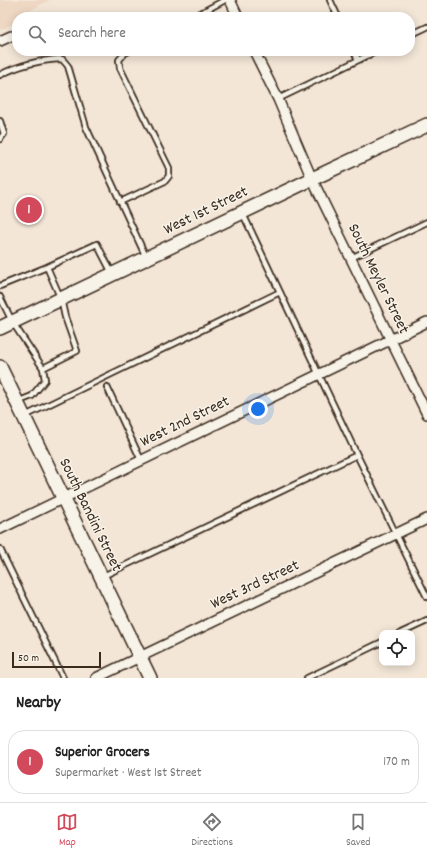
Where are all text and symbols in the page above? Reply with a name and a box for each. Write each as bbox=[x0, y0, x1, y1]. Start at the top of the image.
search box bbox=[12, 12, 415, 56]
icon: search bbox=[26, 23, 48, 45]
text: Search here bbox=[58, 23, 126, 45]
street label: West 1st Street bbox=[160, 181, 252, 241]
pin: 1 bbox=[16, 195, 42, 225]
street label: South Meyler Street bbox=[341, 220, 415, 338]
street label: West 2nd Street bbox=[136, 390, 234, 454]
your location bbox=[248, 399, 268, 419]
street label: South Bandini Street bbox=[53, 454, 127, 576]
street label: West 3rd Street bbox=[207, 554, 303, 616]
map controls bbox=[379, 630, 415, 666]
button: locate bbox=[379, 630, 415, 666]
scale bar bbox=[12, 650, 101, 669]
text: 50 m bbox=[18, 651, 39, 667]
text: Nearby bbox=[16, 692, 60, 716]
text: Superior Grocers bbox=[55, 742, 150, 764]
text: 1 bbox=[29, 753, 31, 772]
text: 170 m bbox=[383, 753, 410, 772]
text: Supermarket · West 1st Street bbox=[55, 764, 202, 783]
tab: Map bbox=[56, 811, 78, 851]
tab: Directions bbox=[191, 811, 233, 851]
tab: Saved bbox=[346, 811, 371, 851]

